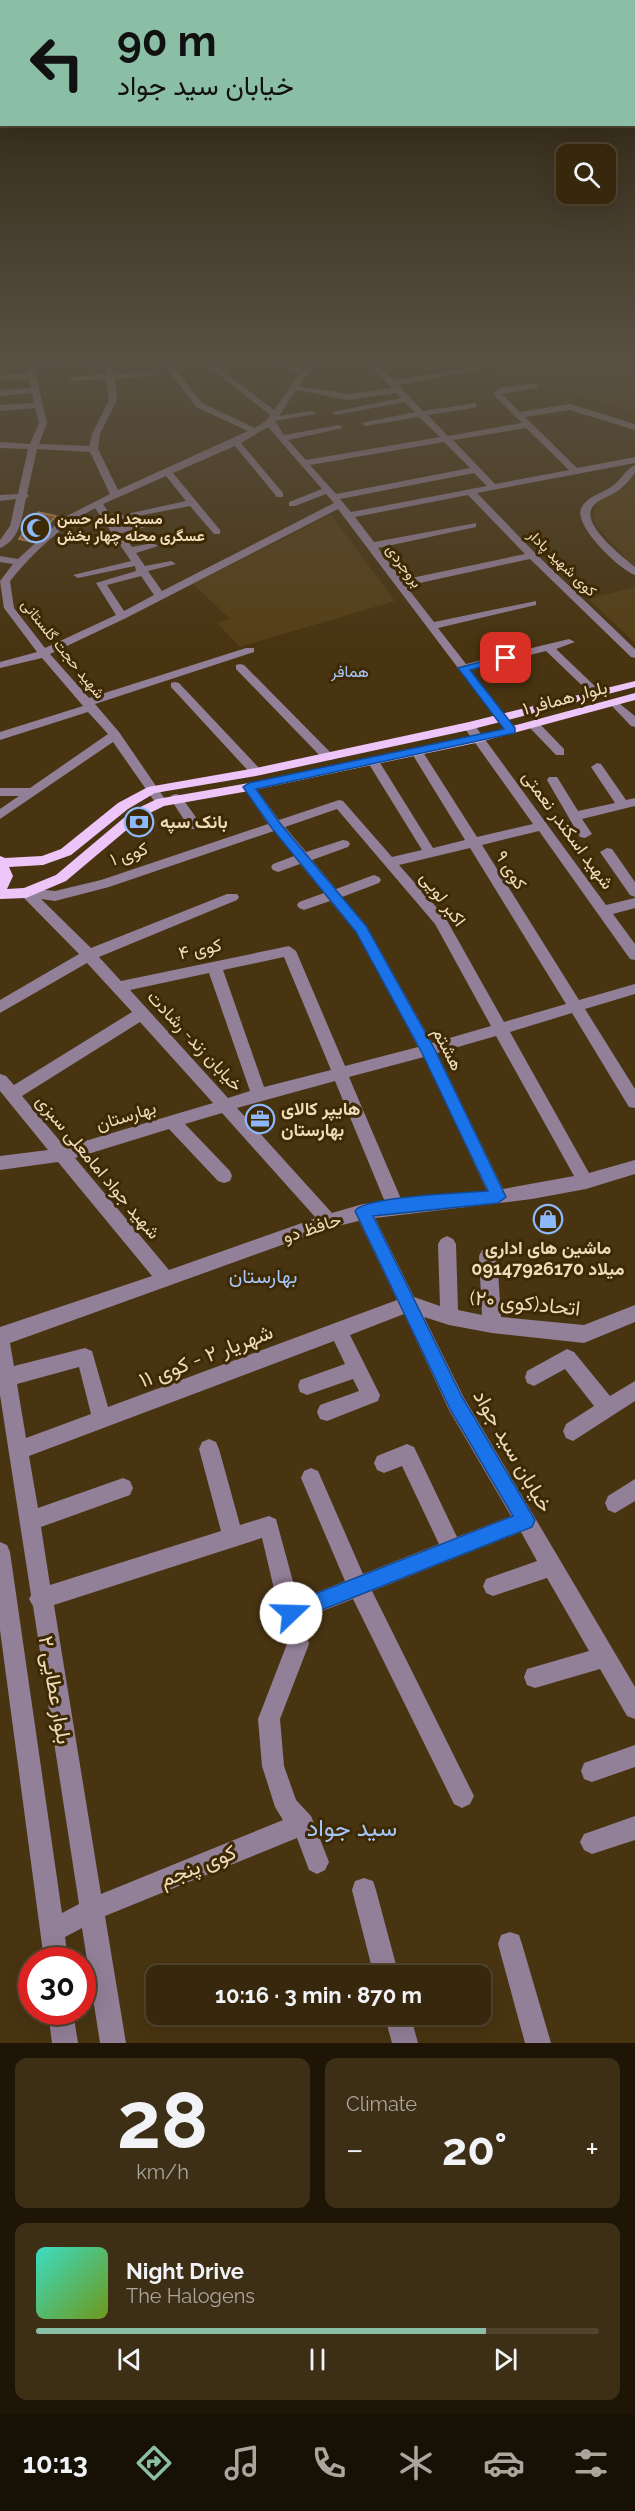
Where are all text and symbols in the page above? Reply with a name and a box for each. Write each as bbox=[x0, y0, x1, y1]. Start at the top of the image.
text: 90 m bbox=[117, 17, 217, 66]
icon: left bbox=[18, 24, 96, 102]
text: خیابان سید جواد bbox=[117, 70, 294, 101]
map controls bbox=[556, 144, 616, 204]
button: search bbox=[556, 144, 616, 204]
place label: مسجد امام حسن عسگری محله چهار بخش bbox=[57, 510, 205, 546]
mosque icon: مسجد امام حسن عسگری محله چهار بخش bbox=[20, 512, 52, 544]
street label: کوی شهید پادار bbox=[522, 525, 600, 601]
street label: بروجردی bbox=[381, 541, 426, 592]
street label: شهید حجت گلستانی bbox=[17, 596, 109, 703]
pin bbox=[480, 632, 531, 683]
icon: arrive bbox=[489, 641, 522, 674]
district label: همافر bbox=[330, 662, 369, 682]
street label: بلوار همافر ۱ bbox=[520, 676, 610, 720]
street label: شهید اسکندر نعمتی bbox=[517, 766, 619, 894]
bank icon: بانک سپه bbox=[123, 806, 155, 838]
place label: بانک سپه bbox=[160, 811, 228, 834]
street label: کوی ۱ bbox=[107, 837, 151, 871]
street label: کوی ۹ bbox=[491, 846, 531, 894]
street label: اکبر لویی bbox=[415, 867, 471, 931]
street label: کوی ۴ bbox=[176, 934, 224, 964]
street label: خیابان زند- رشادت bbox=[143, 986, 247, 1096]
street label: هشتم bbox=[427, 1024, 468, 1075]
street label: شهید جواد امامعلی سبزی bbox=[31, 1090, 165, 1244]
street label: بهارستان bbox=[93, 1096, 159, 1136]
place label: هایپر کالای بهارستان bbox=[281, 1098, 360, 1141]
office icon: هایپر کالای بهارستان bbox=[244, 1103, 276, 1135]
shop icon: ماشین های اداری میلاد 09147926170 bbox=[532, 1203, 564, 1235]
street label: حافظ دو bbox=[280, 1208, 344, 1248]
place label: ماشین های اداری میلاد 09147926170 bbox=[471, 1237, 625, 1280]
district label: بهارستان bbox=[229, 1264, 297, 1289]
street label: اتحاد(کوی ۲۰) bbox=[468, 1284, 582, 1322]
street label: شهریار ۲ - کوی ۱۱ bbox=[135, 1319, 277, 1393]
street label: خیابان سید جواد bbox=[467, 1385, 559, 1517]
position arrow bbox=[259, 1581, 323, 1645]
street label: بلوار عطایی ۲ bbox=[33, 1634, 77, 1746]
district label: سید جواد bbox=[307, 1813, 397, 1843]
street label: کوی پنجم bbox=[156, 1839, 240, 1894]
speed limit sign: 30 bbox=[18, 1947, 96, 2025]
text: 10:16 · 3 min · 870 m bbox=[215, 1982, 422, 2008]
text: 28 bbox=[117, 2075, 208, 2166]
text: Climate bbox=[346, 2092, 417, 2116]
text: 20° bbox=[442, 2123, 507, 2176]
text: − bbox=[346, 2130, 364, 2169]
text: + bbox=[585, 2130, 599, 2169]
text: km/h bbox=[136, 2160, 189, 2184]
text: Night Drive bbox=[126, 2258, 244, 2284]
text: The Halogens bbox=[126, 2284, 255, 2308]
icon: previous bbox=[113, 2343, 146, 2376]
icon: pause bbox=[301, 2343, 334, 2376]
icon: next bbox=[489, 2343, 522, 2376]
icon: directions bbox=[133, 2442, 175, 2484]
icon: music bbox=[221, 2442, 263, 2484]
icon: phone bbox=[308, 2442, 350, 2484]
icon: climate bbox=[395, 2442, 437, 2484]
icon: car bbox=[483, 2442, 525, 2484]
icon: filters bbox=[570, 2442, 612, 2484]
text: 10:13 bbox=[23, 2448, 88, 2479]

